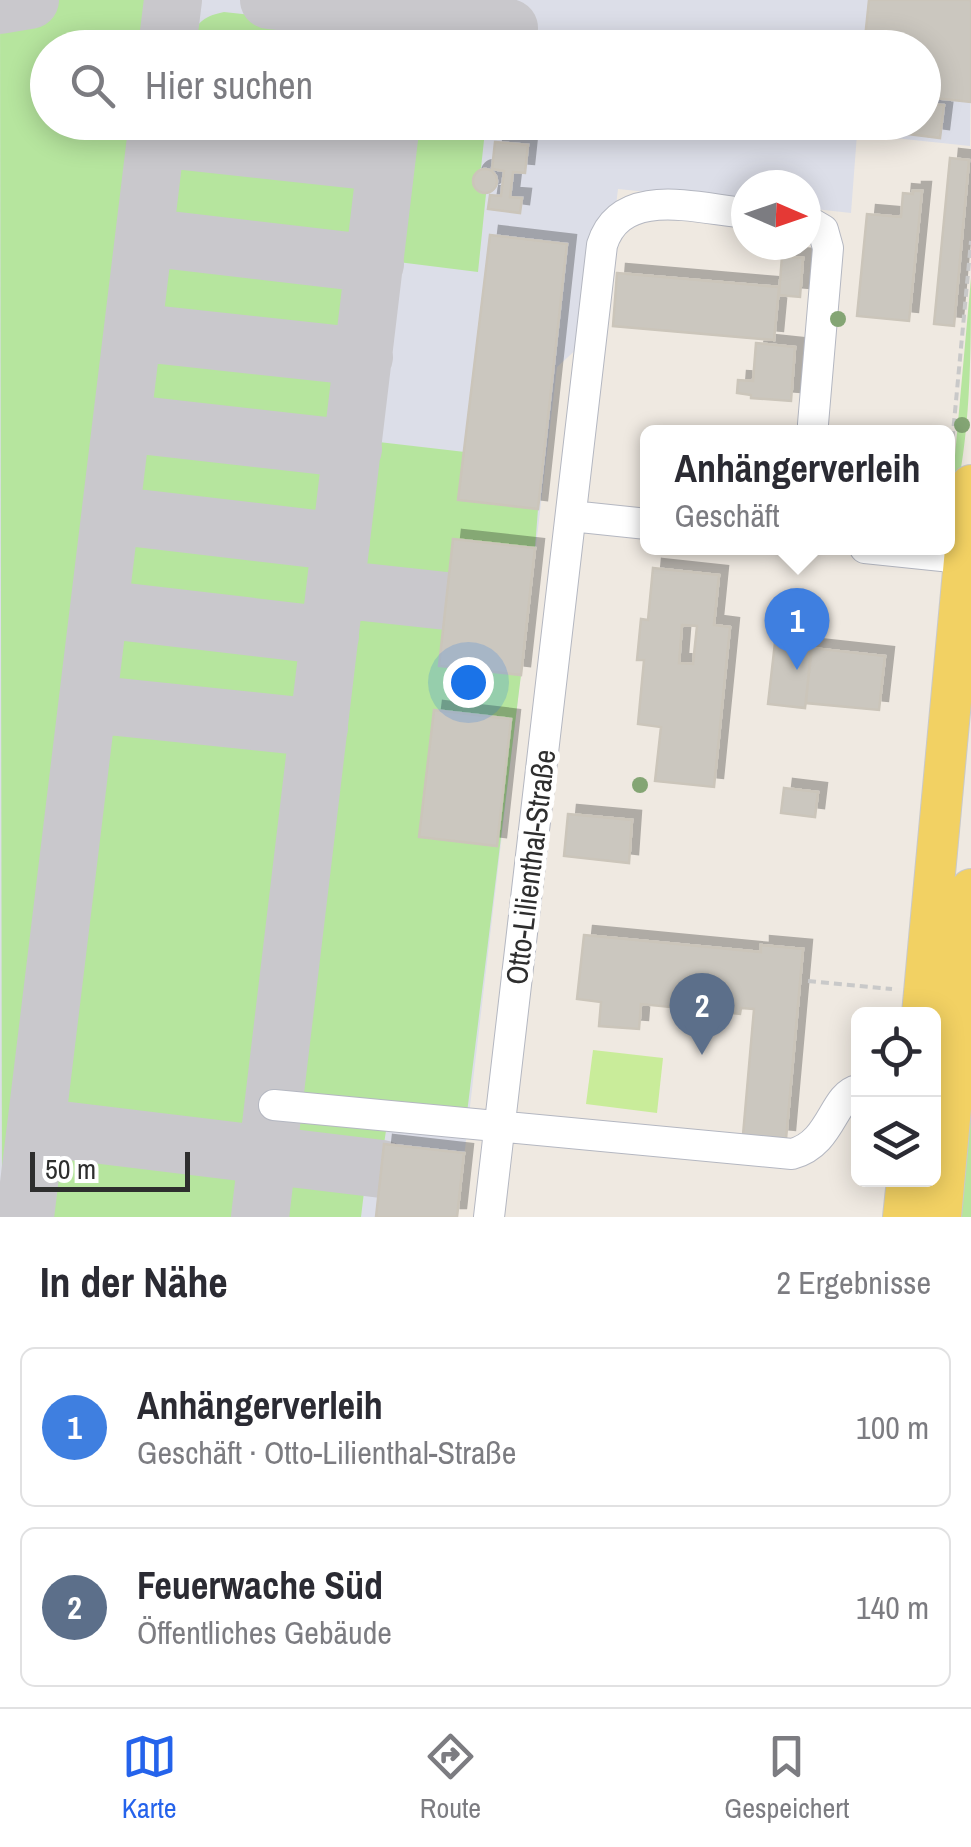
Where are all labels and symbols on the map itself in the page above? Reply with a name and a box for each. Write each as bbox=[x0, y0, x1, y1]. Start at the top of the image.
north arrow bbox=[731, 170, 821, 260]
pin: 1 bbox=[764, 588, 830, 670]
your location bbox=[443, 657, 494, 708]
street label: Otto-Lilienthal-Straße bbox=[496, 747, 564, 987]
pin: 2 bbox=[670, 972, 734, 1055]
scale bar bbox=[30, 1147, 190, 1192]

